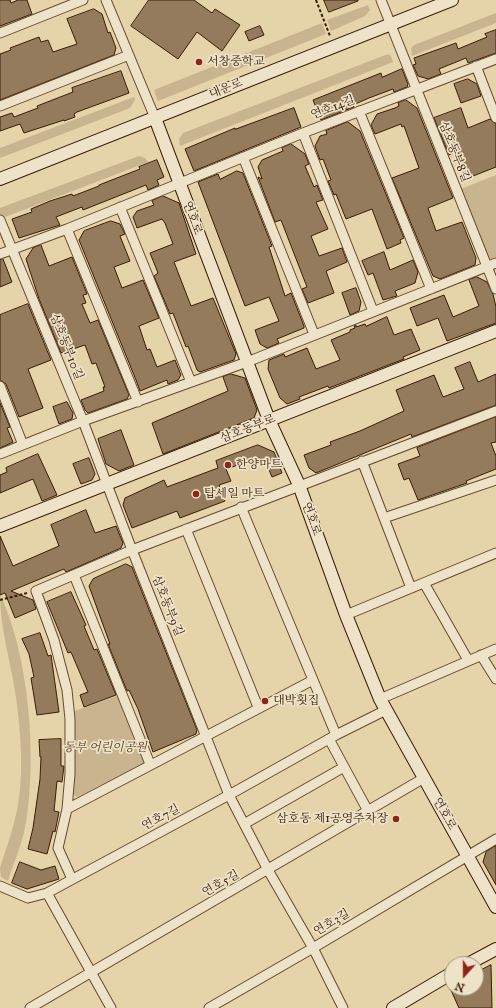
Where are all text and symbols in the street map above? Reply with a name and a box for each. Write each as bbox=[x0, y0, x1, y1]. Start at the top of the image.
place label: 서창중학교 bbox=[207, 55, 265, 69]
marker: 서창중학교 bbox=[194, 57, 204, 67]
street label: 대운로 bbox=[207, 76, 245, 102]
street label: 연호14길 bbox=[309, 93, 357, 123]
street label: 삼호동부8길 bbox=[435, 119, 473, 185]
street label: 연호로 bbox=[179, 199, 205, 237]
street label: 삼호동부10길 bbox=[46, 312, 86, 382]
street label: 삼호동부로 bbox=[218, 412, 278, 446]
place label: 한양마트 bbox=[236, 458, 282, 472]
marker: 한양마트 bbox=[223, 460, 233, 470]
place label: 탑세일 마트 bbox=[204, 487, 265, 501]
marker: 탑세일 마트 bbox=[191, 489, 201, 499]
street label: 연호로 bbox=[298, 500, 324, 538]
street label: 삼호동부9길 bbox=[148, 573, 186, 639]
place label: 대박횟집 bbox=[273, 694, 319, 708]
marker: 대박횟집 bbox=[260, 696, 270, 706]
park label: 동부 어린이공원 bbox=[63, 741, 147, 755]
street label: 연호로 bbox=[429, 795, 459, 833]
street label: 연호7길 bbox=[139, 802, 183, 834]
place label: 삼호동 제1공영주차장 bbox=[276, 812, 388, 826]
marker: 삼호동 제1공영주차장 bbox=[391, 814, 401, 824]
street label: 연호5길 bbox=[200, 868, 242, 900]
street label: 연호3길 bbox=[311, 907, 353, 939]
north arrow bbox=[444, 956, 484, 996]
text: N bbox=[453, 979, 467, 994]

